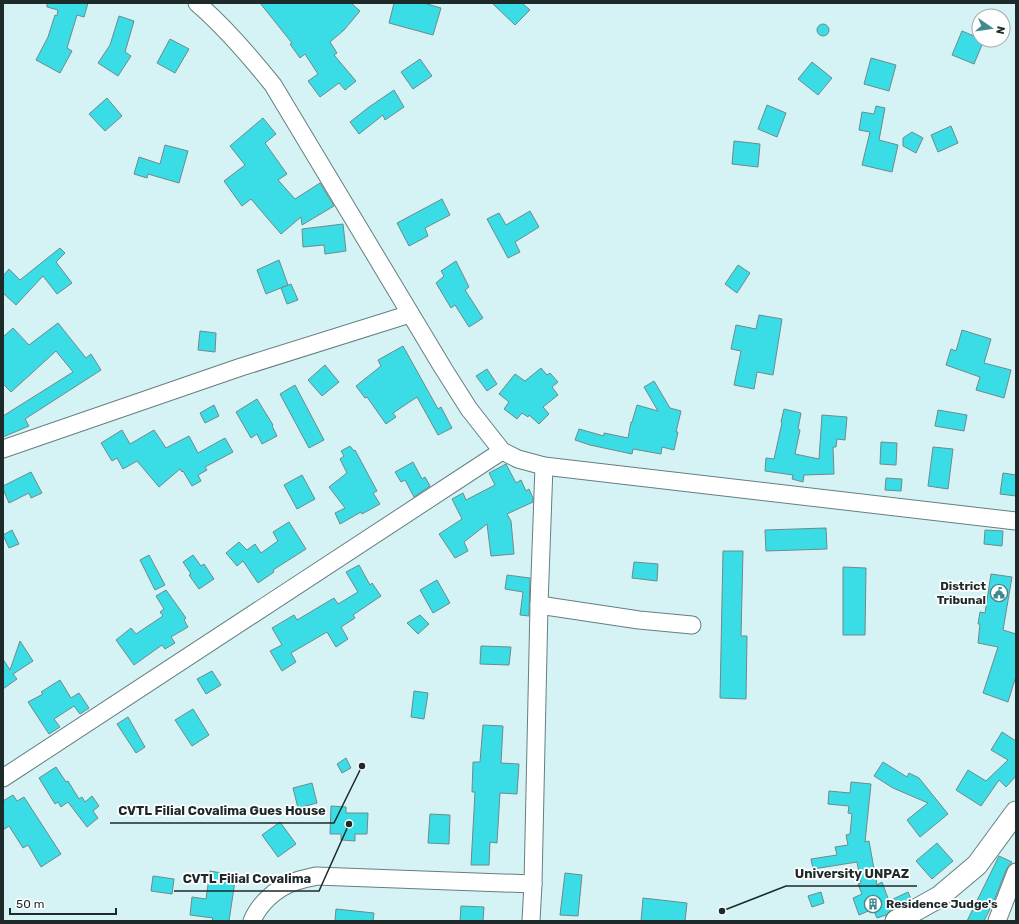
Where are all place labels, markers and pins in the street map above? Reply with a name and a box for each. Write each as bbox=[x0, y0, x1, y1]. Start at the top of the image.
place label: District Tribunal bbox=[937, 579, 986, 607]
public building icon: District Tribunal bbox=[989, 583, 1009, 603]
callout: CVTL Filial Covalima Gues House bbox=[110, 798, 334, 823]
callout: University UNPAZ bbox=[786, 861, 917, 886]
callout: CVTL Filial Covalima bbox=[174, 866, 319, 891]
building icon: Residence Judge's bbox=[863, 894, 883, 914]
place label: Residence Judge's bbox=[886, 897, 998, 911]

